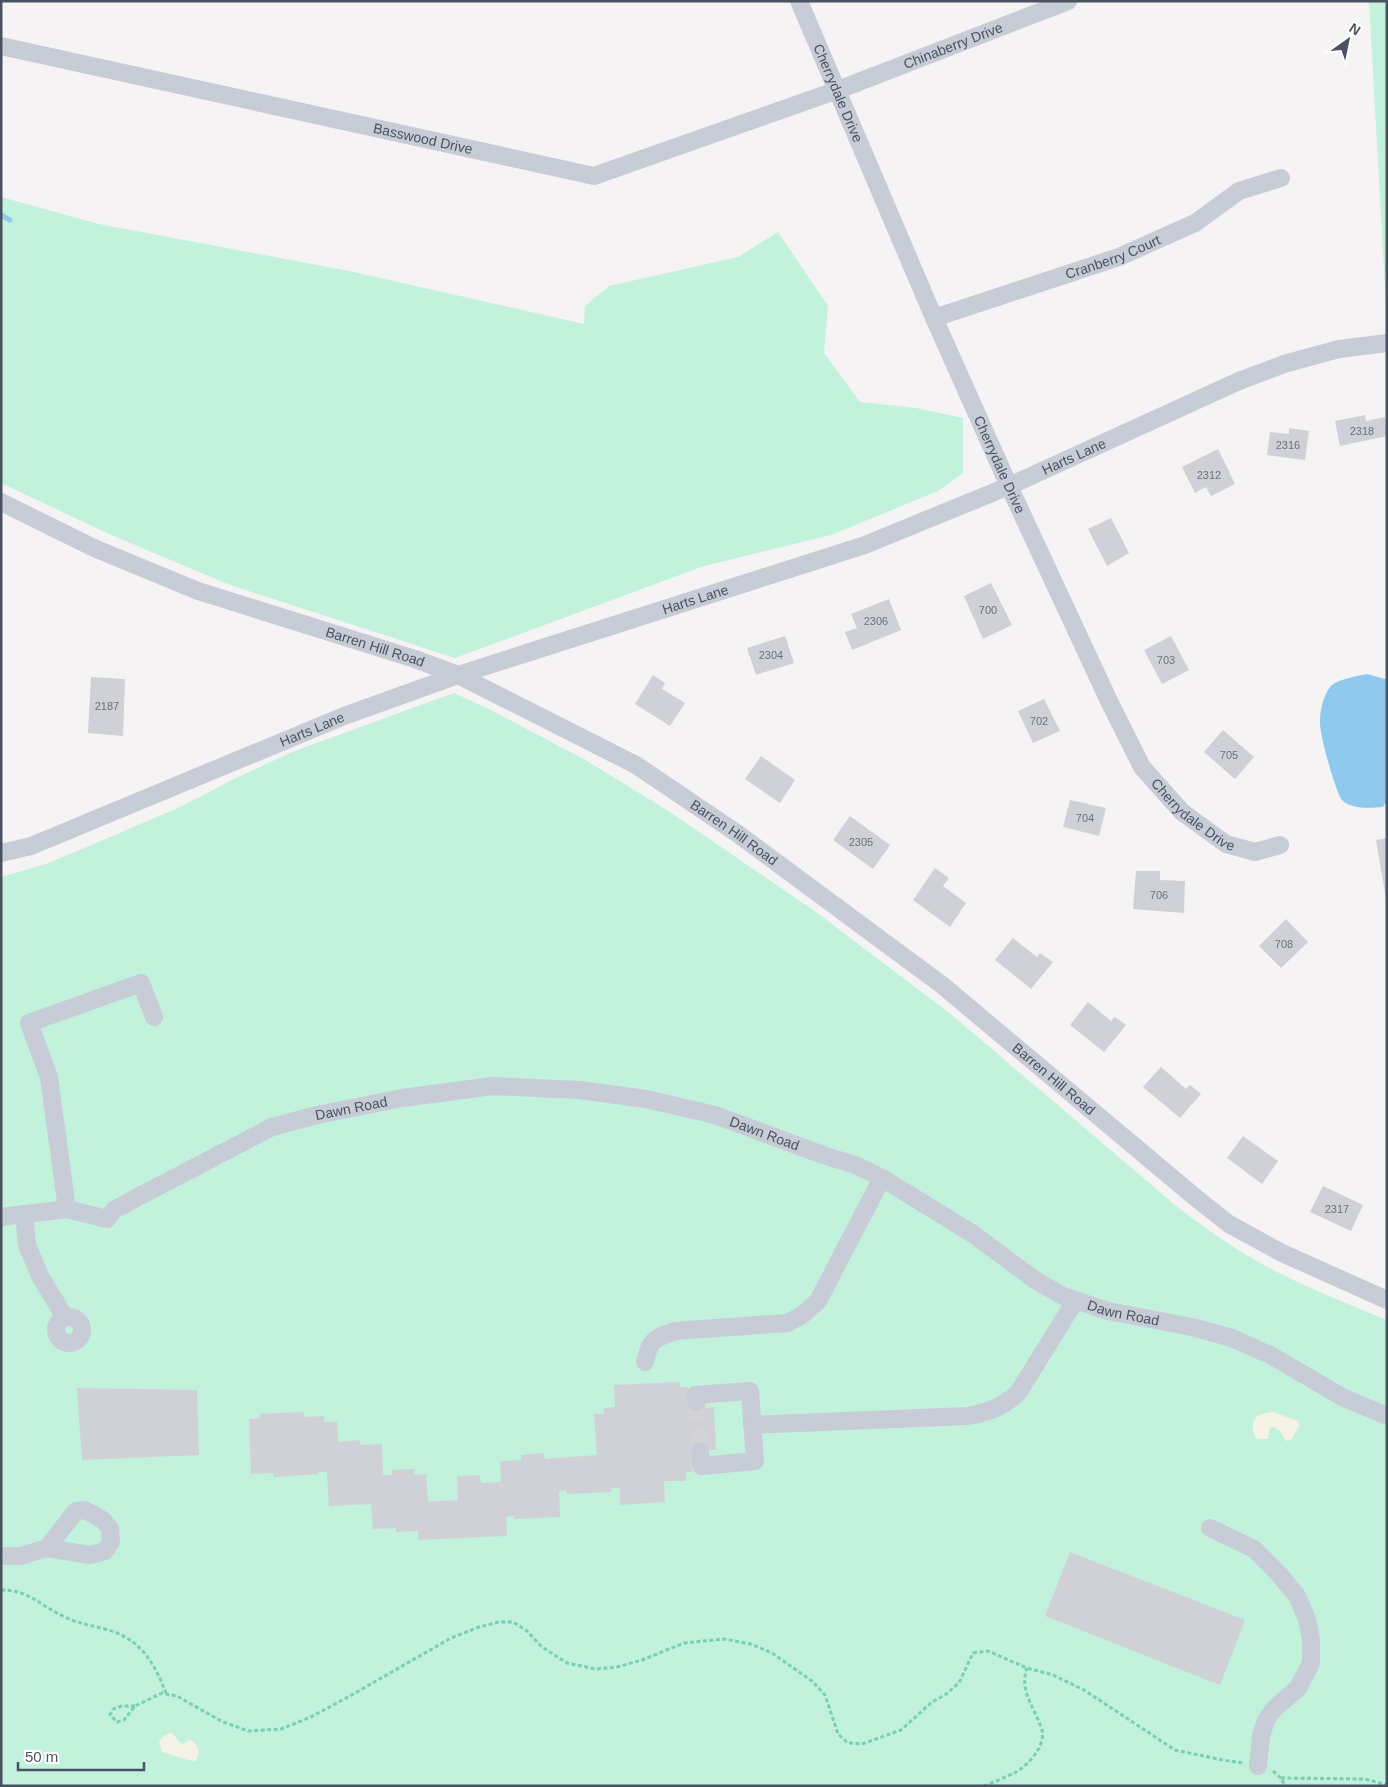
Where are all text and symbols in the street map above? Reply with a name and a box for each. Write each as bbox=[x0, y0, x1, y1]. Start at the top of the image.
north arrow bbox=[1323, 15, 1373, 65]
street label: Chinaberry Drive bbox=[901, 19, 1005, 72]
text: N bbox=[1346, 20, 1364, 39]
street label: Cherrydale Drive bbox=[810, 41, 866, 145]
street label: Basswood Drive bbox=[372, 120, 474, 157]
street label: Cranberry Court bbox=[1063, 231, 1163, 282]
street label: Cherrydale Drive bbox=[971, 413, 1029, 516]
house number: 2318 bbox=[1350, 425, 1374, 437]
street label: Harts Lane bbox=[1039, 435, 1109, 478]
house number: 2316 bbox=[1276, 439, 1300, 451]
house number: 2312 bbox=[1197, 469, 1221, 481]
street label: Harts Lane bbox=[660, 581, 731, 617]
house number: 700 bbox=[979, 604, 997, 616]
house number: 2306 bbox=[864, 615, 888, 627]
street label: Barren Hill Road bbox=[324, 624, 427, 670]
house number: 2304 bbox=[759, 649, 783, 661]
house number: 703 bbox=[1157, 654, 1175, 666]
house number: 2187 bbox=[95, 700, 119, 712]
street label: Harts Lane bbox=[277, 709, 347, 750]
house number: 702 bbox=[1030, 715, 1048, 727]
house number: 705 bbox=[1220, 749, 1238, 761]
street label: Cherrydale Drive bbox=[1148, 775, 1237, 854]
street label: Barren Hill Road bbox=[687, 796, 781, 869]
house number: 704 bbox=[1076, 812, 1094, 824]
house number: 2305 bbox=[849, 836, 873, 848]
house number: 706 bbox=[1150, 889, 1168, 901]
house number: 708 bbox=[1275, 938, 1293, 950]
street label: Barren Hill Road bbox=[1009, 1040, 1098, 1118]
street label: Dawn Road bbox=[314, 1093, 389, 1123]
street label: Dawn Road bbox=[727, 1113, 802, 1154]
house number: 2317 bbox=[1325, 1203, 1349, 1215]
street label: Dawn Road bbox=[1085, 1297, 1161, 1329]
scale bar bbox=[18, 1740, 144, 1772]
text: 50 m bbox=[25, 1748, 58, 1765]

